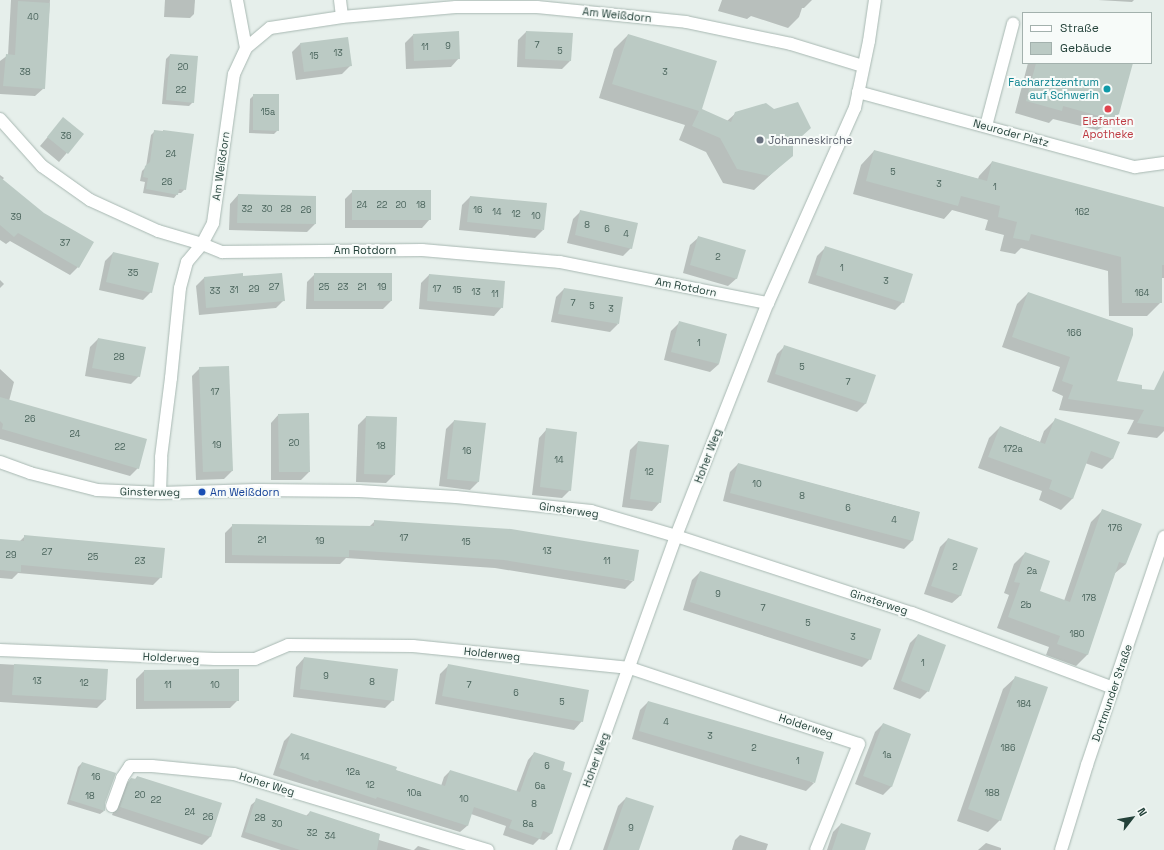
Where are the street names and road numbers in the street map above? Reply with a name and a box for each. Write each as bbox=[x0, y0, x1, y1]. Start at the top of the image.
street label: Am Weißdorn bbox=[582, 5, 652, 25]
street label: Neuroder Platz bbox=[972, 117, 1050, 149]
street label: Am Weißdorn bbox=[210, 131, 232, 201]
street label: Am Rotdorn bbox=[334, 243, 396, 257]
street label: Am Rotdorn bbox=[654, 275, 718, 299]
street label: Hoher Weg bbox=[692, 427, 724, 485]
street label: Ginsterweg bbox=[120, 485, 180, 499]
street label: Ginsterweg bbox=[538, 499, 600, 521]
street label: Ginsterweg bbox=[848, 586, 910, 618]
street label: Dortmunder Straße bbox=[1089, 643, 1135, 743]
street label: Holderweg bbox=[463, 644, 521, 664]
street label: Holderweg bbox=[142, 650, 200, 666]
street label: Holderweg bbox=[777, 711, 835, 741]
street label: Hoher Weg bbox=[580, 731, 612, 789]
street label: Hoher Weg bbox=[238, 769, 296, 799]

